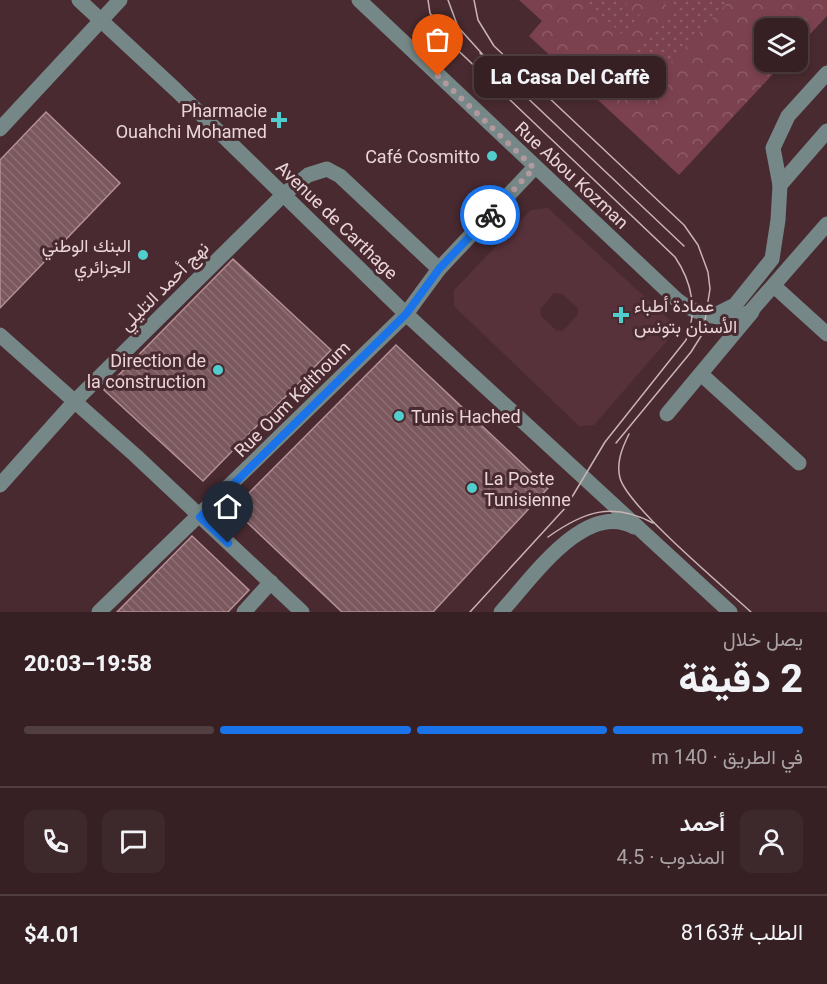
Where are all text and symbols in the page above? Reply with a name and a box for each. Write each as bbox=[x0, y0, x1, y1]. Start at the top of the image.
pin bbox=[412, 14, 463, 76]
map controls bbox=[754, 18, 808, 72]
button: layers bbox=[754, 18, 808, 72]
icon: bag bbox=[421, 23, 454, 56]
callout: La Casa Del Caffè bbox=[474, 55, 666, 97]
text: La Casa Del Caffè bbox=[490, 65, 650, 89]
place label: Pharmacie Ouahchi Mohamed bbox=[116, 100, 267, 142]
marker: Pharmacie Ouahchi Mohamed bbox=[272, 113, 286, 127]
street label: Rue Abou Kozman bbox=[511, 117, 633, 233]
place label: Café Cosmitto bbox=[365, 146, 480, 167]
marker: Café Cosmitto bbox=[485, 149, 499, 163]
street label: Avenue de Carthage bbox=[272, 157, 402, 283]
courier bbox=[460, 185, 520, 245]
icon: bike bbox=[474, 199, 507, 232]
place label: البنك الوطني الجزائري bbox=[42, 235, 131, 282]
street label: نهج أحمد التليلي bbox=[115, 237, 216, 338]
marker: البنك الوطني الجزائري bbox=[136, 248, 150, 262]
place label: عمادة أطباء الأسنان بتونس bbox=[634, 295, 737, 338]
marker: عمادة أطباء الأسنان بتونس bbox=[612, 306, 630, 324]
street label: Rue Oum Kalthoum bbox=[230, 337, 354, 461]
place label: Direction de la construction bbox=[87, 350, 206, 392]
marker: Direction de la construction bbox=[211, 363, 225, 377]
place label: Tunis Hached bbox=[411, 406, 521, 427]
marker: Tunis Hached bbox=[392, 409, 406, 423]
place label: La Poste Tunisienne bbox=[484, 468, 571, 510]
pin bbox=[202, 481, 253, 543]
marker: La Poste Tunisienne bbox=[465, 481, 479, 495]
icon: home bbox=[211, 490, 244, 523]
text: يصل خلال bbox=[723, 627, 803, 651]
text: 19:58–20:03 bbox=[24, 651, 152, 676]
text: 2 دقيقة bbox=[678, 656, 803, 702]
text: في الطريق · 140 m bbox=[651, 745, 803, 769]
button: phone bbox=[24, 810, 87, 873]
button: chat bbox=[102, 810, 165, 873]
button: person bbox=[740, 810, 803, 873]
text: أحمد bbox=[680, 811, 725, 836]
text: المندوب · 4.5 bbox=[616, 845, 725, 869]
text: الطلب #8163 bbox=[681, 920, 803, 945]
text: $4.01 bbox=[24, 922, 81, 947]

